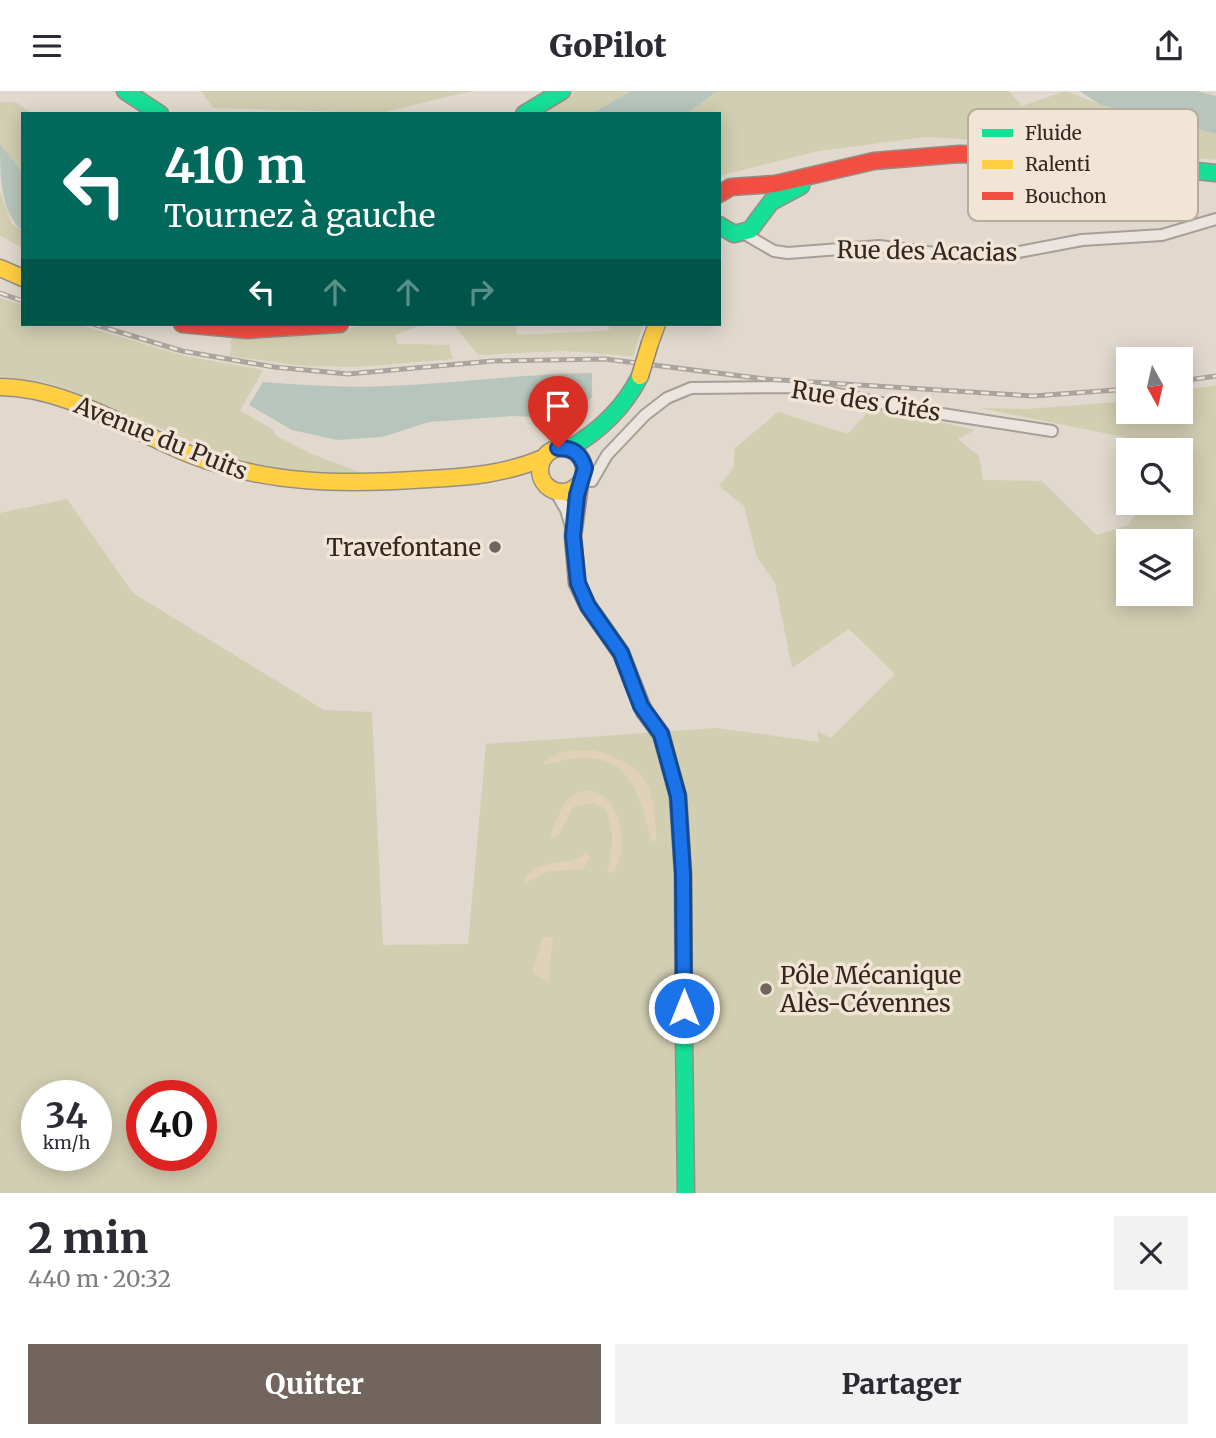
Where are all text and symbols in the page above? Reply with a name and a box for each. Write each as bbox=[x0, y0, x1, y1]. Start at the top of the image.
text: GoPilot bbox=[549, 26, 667, 66]
icon: menu bbox=[28, 27, 66, 65]
icon: share bbox=[1150, 27, 1188, 65]
legend bbox=[968, 109, 1198, 221]
text: Fluide bbox=[1025, 121, 1082, 145]
text: 410 m bbox=[164, 135, 306, 196]
icon: left bbox=[49, 140, 140, 231]
text: Ralenti bbox=[1025, 152, 1090, 176]
text: Bouchon bbox=[1025, 184, 1107, 208]
text: Tournez à gauche bbox=[164, 196, 435, 236]
street label: Rue des Acacias bbox=[836, 234, 1018, 268]
icon: left bbox=[243, 273, 281, 311]
icon: ahead bbox=[316, 273, 354, 311]
icon: ahead bbox=[389, 273, 427, 311]
icon: right bbox=[462, 273, 500, 311]
north arrow bbox=[1116, 347, 1194, 423]
map controls bbox=[1116, 347, 1193, 606]
street label: Rue des Cités bbox=[789, 374, 943, 428]
pin bbox=[528, 376, 588, 448]
icon: arrive bbox=[539, 387, 577, 425]
street label: Avenue du Puits bbox=[69, 389, 252, 487]
button: search bbox=[1116, 438, 1193, 515]
button: layers bbox=[1116, 529, 1193, 606]
place label: Travefontane bbox=[326, 532, 481, 563]
marker: Travefontane bbox=[487, 539, 503, 555]
place label: Pôle Mécanique Alès-Cévennes bbox=[779, 960, 961, 1019]
position arrow bbox=[647, 971, 721, 1045]
marker: Pôle Mécanique Alès-Cévennes bbox=[758, 981, 774, 997]
speed limit sign: 40 bbox=[126, 1080, 217, 1171]
text: 34 bbox=[46, 1094, 87, 1138]
text: km/h bbox=[43, 1131, 90, 1154]
text: 2 min bbox=[28, 1212, 148, 1264]
button: close bbox=[1114, 1216, 1188, 1290]
text: 440 m · 20:32 bbox=[28, 1264, 171, 1293]
button: Quitter bbox=[28, 1344, 601, 1424]
button: Partager bbox=[615, 1344, 1188, 1424]

